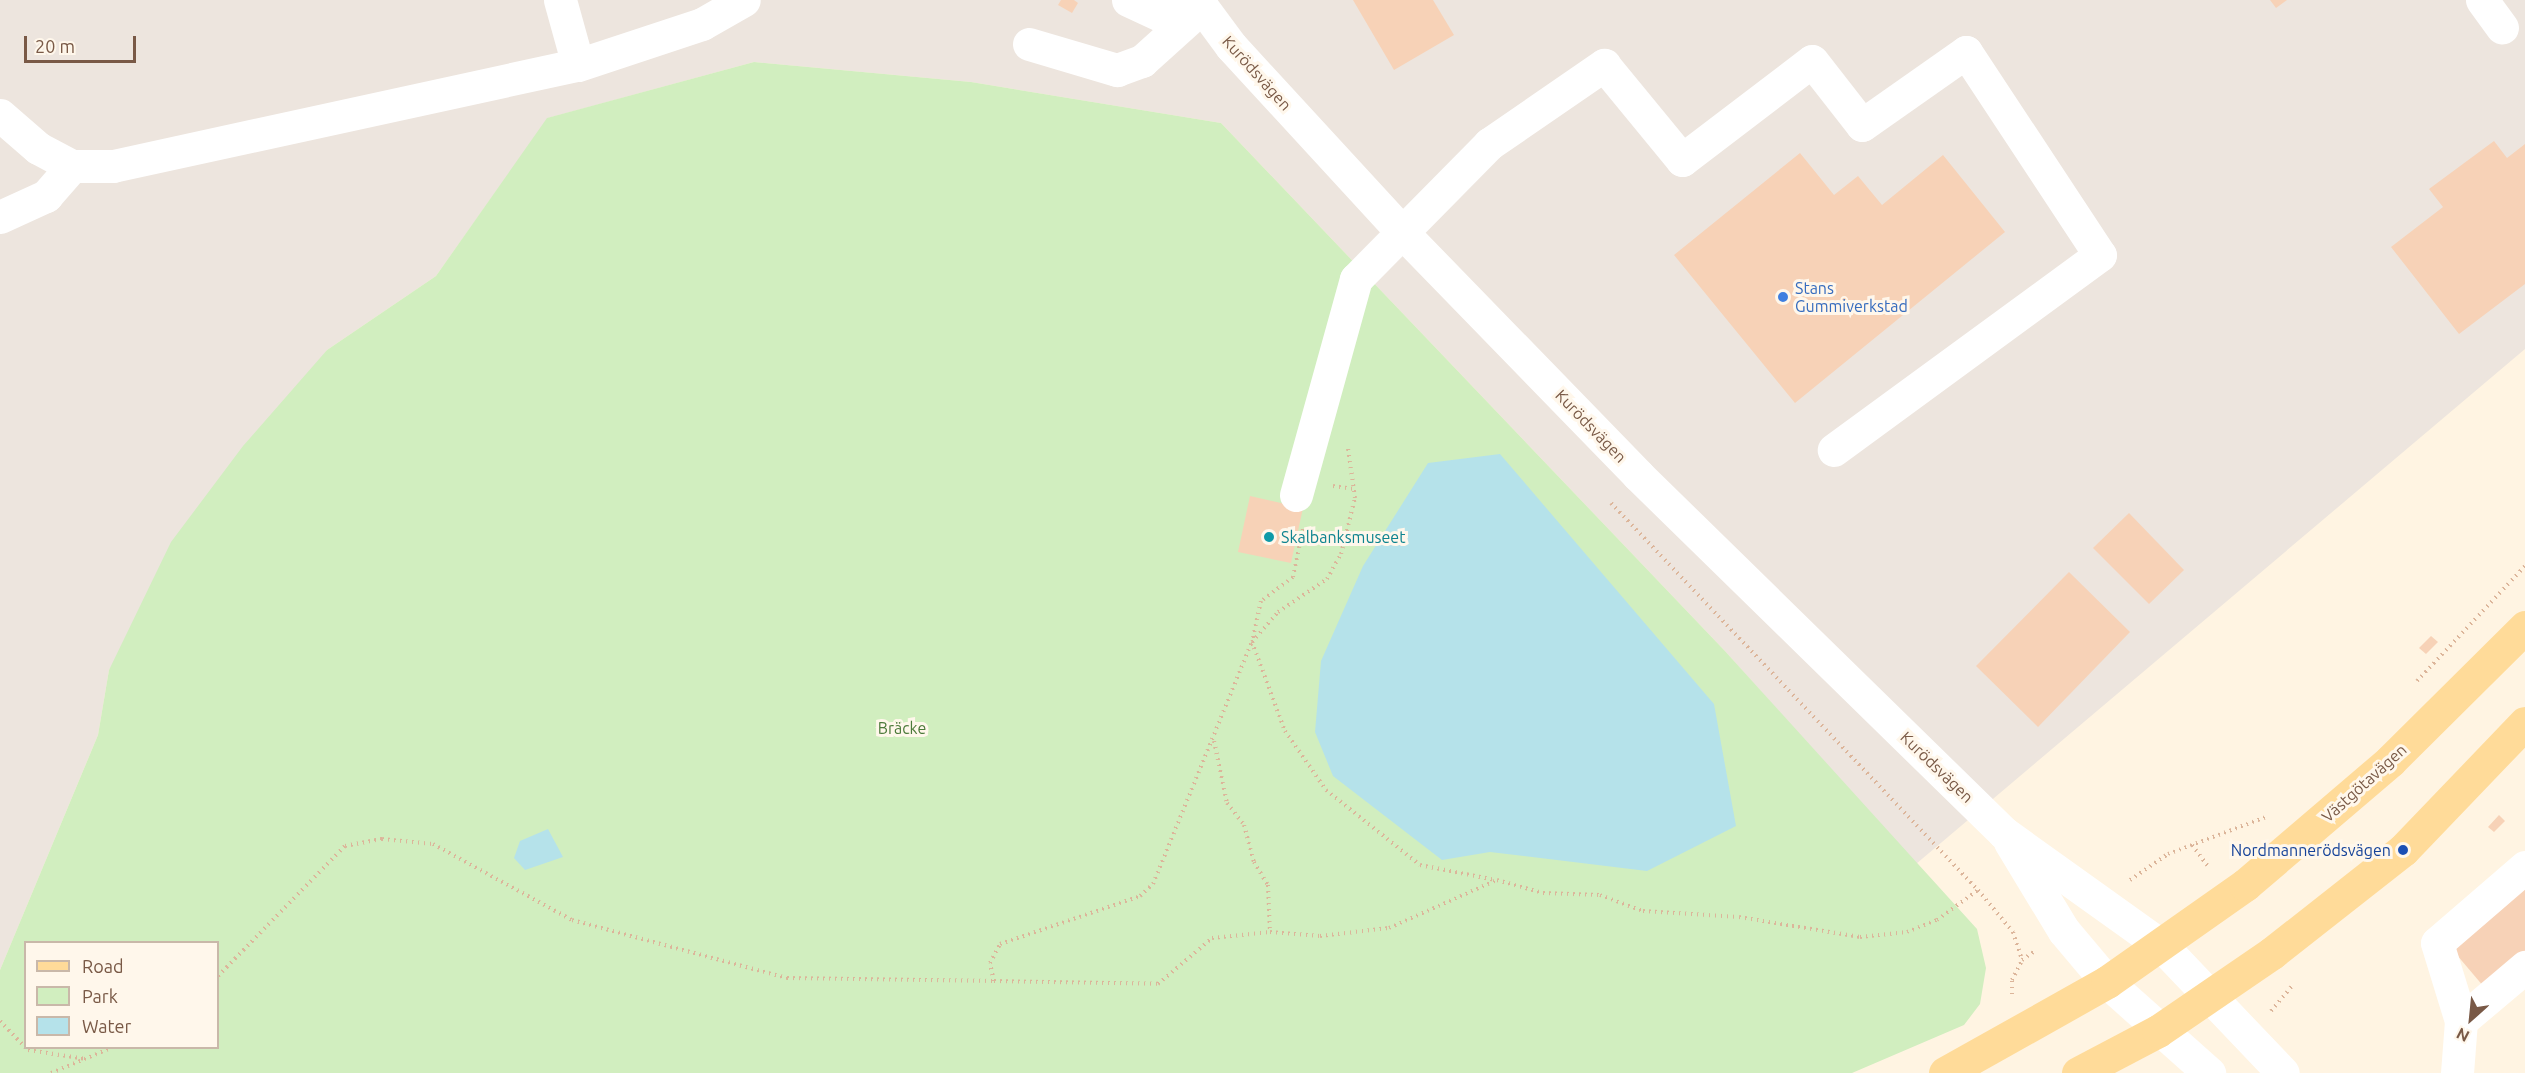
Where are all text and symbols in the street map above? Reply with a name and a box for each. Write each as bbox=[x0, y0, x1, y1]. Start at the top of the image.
scale bar bbox=[27, 24, 140, 62]
street label: Kurödsvägen bbox=[1219, 32, 1295, 114]
text: 20 m bbox=[35, 36, 75, 56]
place label: Stans Gummiverkstad bbox=[1795, 278, 1908, 316]
marker: Stans Gummiverkstad bbox=[1776, 290, 1790, 304]
street label: Kurödsvägen bbox=[1552, 386, 1630, 466]
place label: Skalbanksmuseet bbox=[1281, 527, 1405, 547]
marker: Skalbanksmuseet bbox=[1262, 530, 1276, 544]
park label: Bräcke bbox=[878, 718, 926, 738]
street label: Kurödsvägen bbox=[1897, 728, 1977, 806]
street label: Västgötavägen bbox=[2318, 740, 2410, 826]
place label: Nordmannerödsvägen bbox=[2231, 840, 2391, 860]
marker: Nordmannerödsvägen bbox=[2396, 843, 2410, 857]
legend bbox=[24, 941, 219, 1049]
text: Road bbox=[82, 956, 124, 976]
text: Park bbox=[82, 986, 118, 1006]
north arrow bbox=[2441, 989, 2501, 1049]
text: Water bbox=[82, 1016, 131, 1036]
text: N bbox=[2453, 1024, 2472, 1046]

